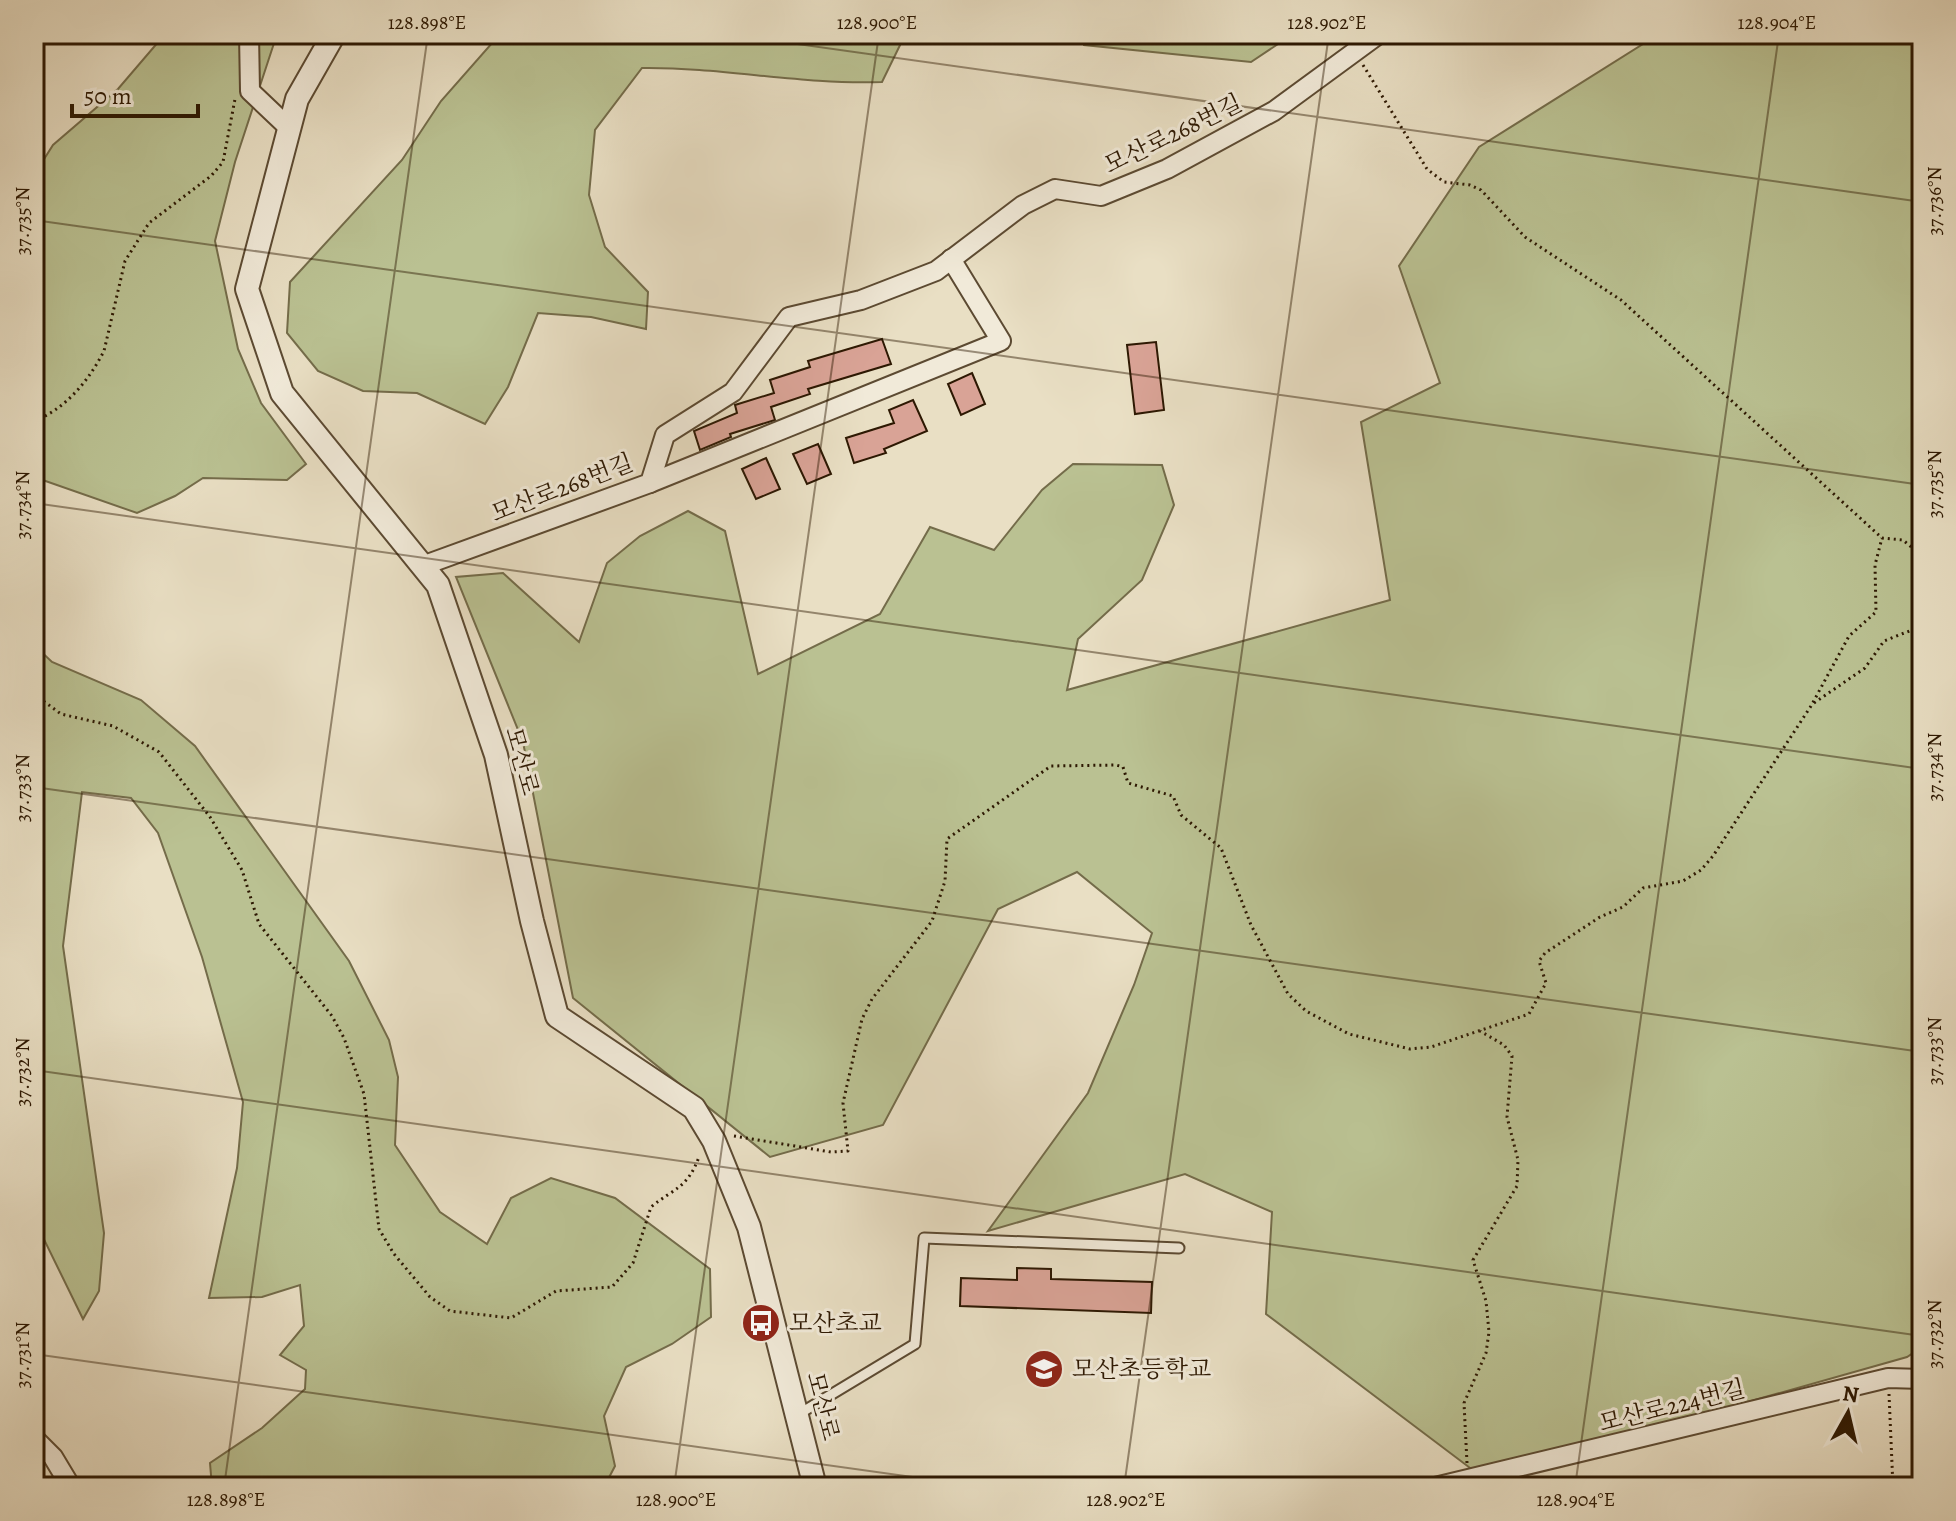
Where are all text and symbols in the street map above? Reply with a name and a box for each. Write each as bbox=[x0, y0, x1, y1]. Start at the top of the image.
text: 128.898°E bbox=[388, 9, 466, 36]
text: 128.900°E bbox=[837, 9, 917, 36]
text: 128.902°E bbox=[1287, 9, 1367, 36]
text: 128.904°E bbox=[1738, 9, 1816, 36]
scale bar bbox=[72, 68, 198, 118]
text: 50 m bbox=[84, 80, 132, 112]
street label: 모산로268번길 bbox=[1099, 87, 1247, 181]
text: 37.736°N bbox=[1921, 166, 1948, 236]
text: 37.735°N bbox=[9, 187, 36, 255]
street label: 모산로268번길 bbox=[486, 446, 638, 530]
text: 37.735°N bbox=[1921, 450, 1948, 518]
text: 37.734°N bbox=[9, 470, 36, 540]
street label: 모산로 bbox=[498, 723, 546, 799]
text: 37.734°N bbox=[1921, 732, 1948, 802]
text: 37.733°N bbox=[9, 754, 36, 822]
text: 37.733°N bbox=[1921, 1017, 1948, 1085]
text: 37.732°N bbox=[9, 1037, 36, 1107]
text: 37.732°N bbox=[1921, 1299, 1948, 1369]
bus stop icon: 모산초교 bbox=[740, 1302, 782, 1344]
place label: 모산초교 bbox=[789, 1307, 882, 1339]
text: 37.731°N bbox=[9, 1322, 36, 1388]
school or university icon: 모산초등학교 bbox=[1023, 1348, 1065, 1390]
place label: 모산초등학교 bbox=[1072, 1353, 1211, 1385]
street label: 모산로 bbox=[799, 1368, 847, 1444]
street label: 모산로224번길 bbox=[1596, 1372, 1748, 1440]
north arrow bbox=[1808, 1373, 1888, 1453]
text: N bbox=[1841, 1378, 1861, 1410]
text: 128.898°E bbox=[187, 1486, 265, 1513]
text: 128.900°E bbox=[636, 1486, 716, 1513]
text: 128.902°E bbox=[1086, 1486, 1166, 1513]
text: 128.904°E bbox=[1537, 1486, 1615, 1513]

